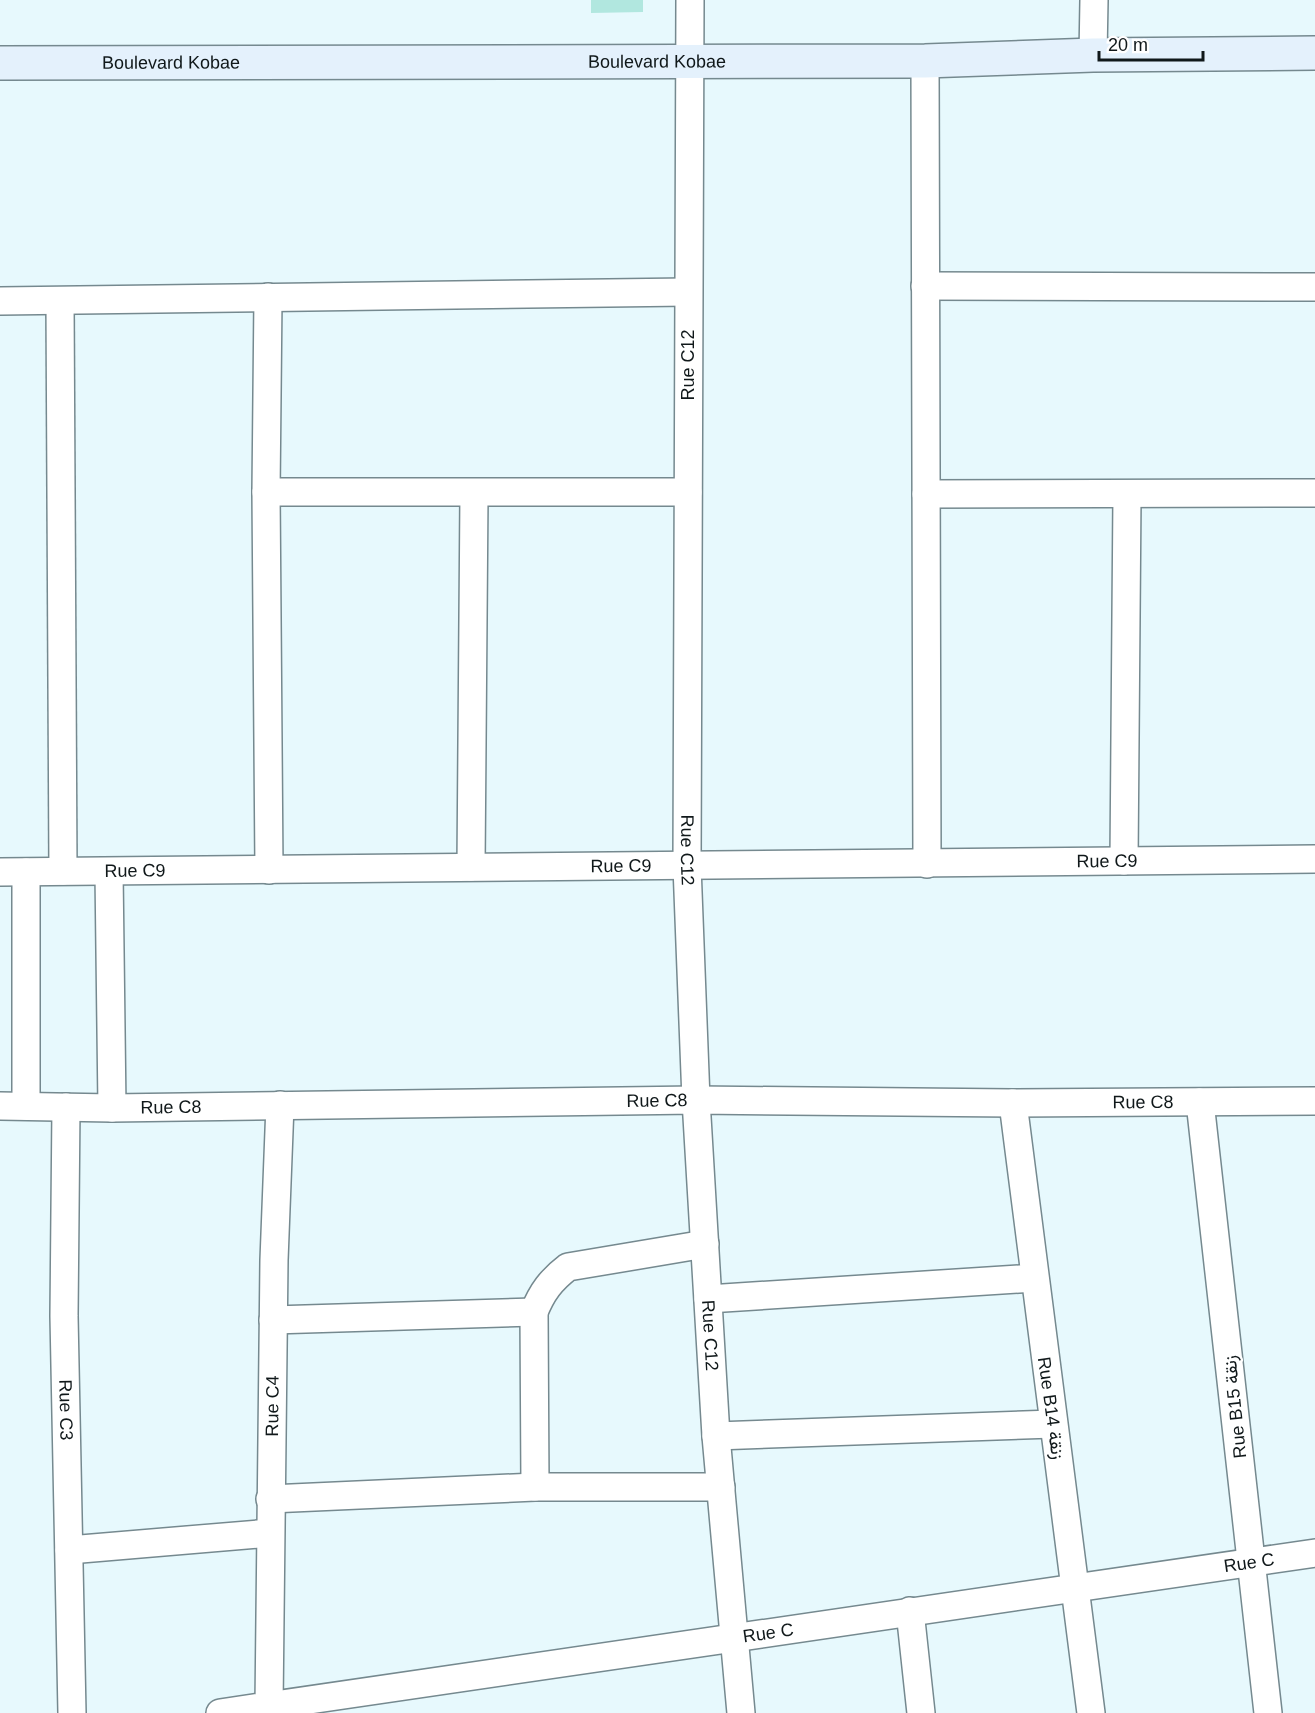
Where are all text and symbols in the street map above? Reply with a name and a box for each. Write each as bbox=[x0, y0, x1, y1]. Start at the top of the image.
scale bar bbox=[1099, 24, 1202, 62]
text: 20 m bbox=[1108, 35, 1148, 55]
street label: Boulevard Kobae bbox=[588, 51, 726, 72]
street label: Boulevard Kobae bbox=[102, 52, 240, 73]
street label: Rue C12 bbox=[678, 329, 698, 401]
street label: Rue C12 bbox=[677, 814, 698, 886]
street label: Rue C9 bbox=[1076, 851, 1138, 871]
street label: Rue C9 bbox=[590, 856, 652, 876]
street label: Rue C9 bbox=[104, 860, 166, 881]
street label: Rue C8 bbox=[626, 1090, 688, 1111]
street label: Rue C8 bbox=[1112, 1092, 1174, 1112]
street label: Rue C8 bbox=[140, 1097, 202, 1118]
street label: Rue C12 bbox=[698, 1299, 722, 1371]
street label: Rue B15 زنقة bbox=[1220, 1354, 1251, 1459]
street label: Rue B14 زنقة bbox=[1033, 1355, 1068, 1461]
street label: Rue C4 bbox=[262, 1375, 283, 1437]
street label: Rue C3 bbox=[55, 1379, 77, 1441]
street label: Rue C bbox=[1222, 1549, 1276, 1576]
street label: Rue C bbox=[741, 1619, 795, 1646]

